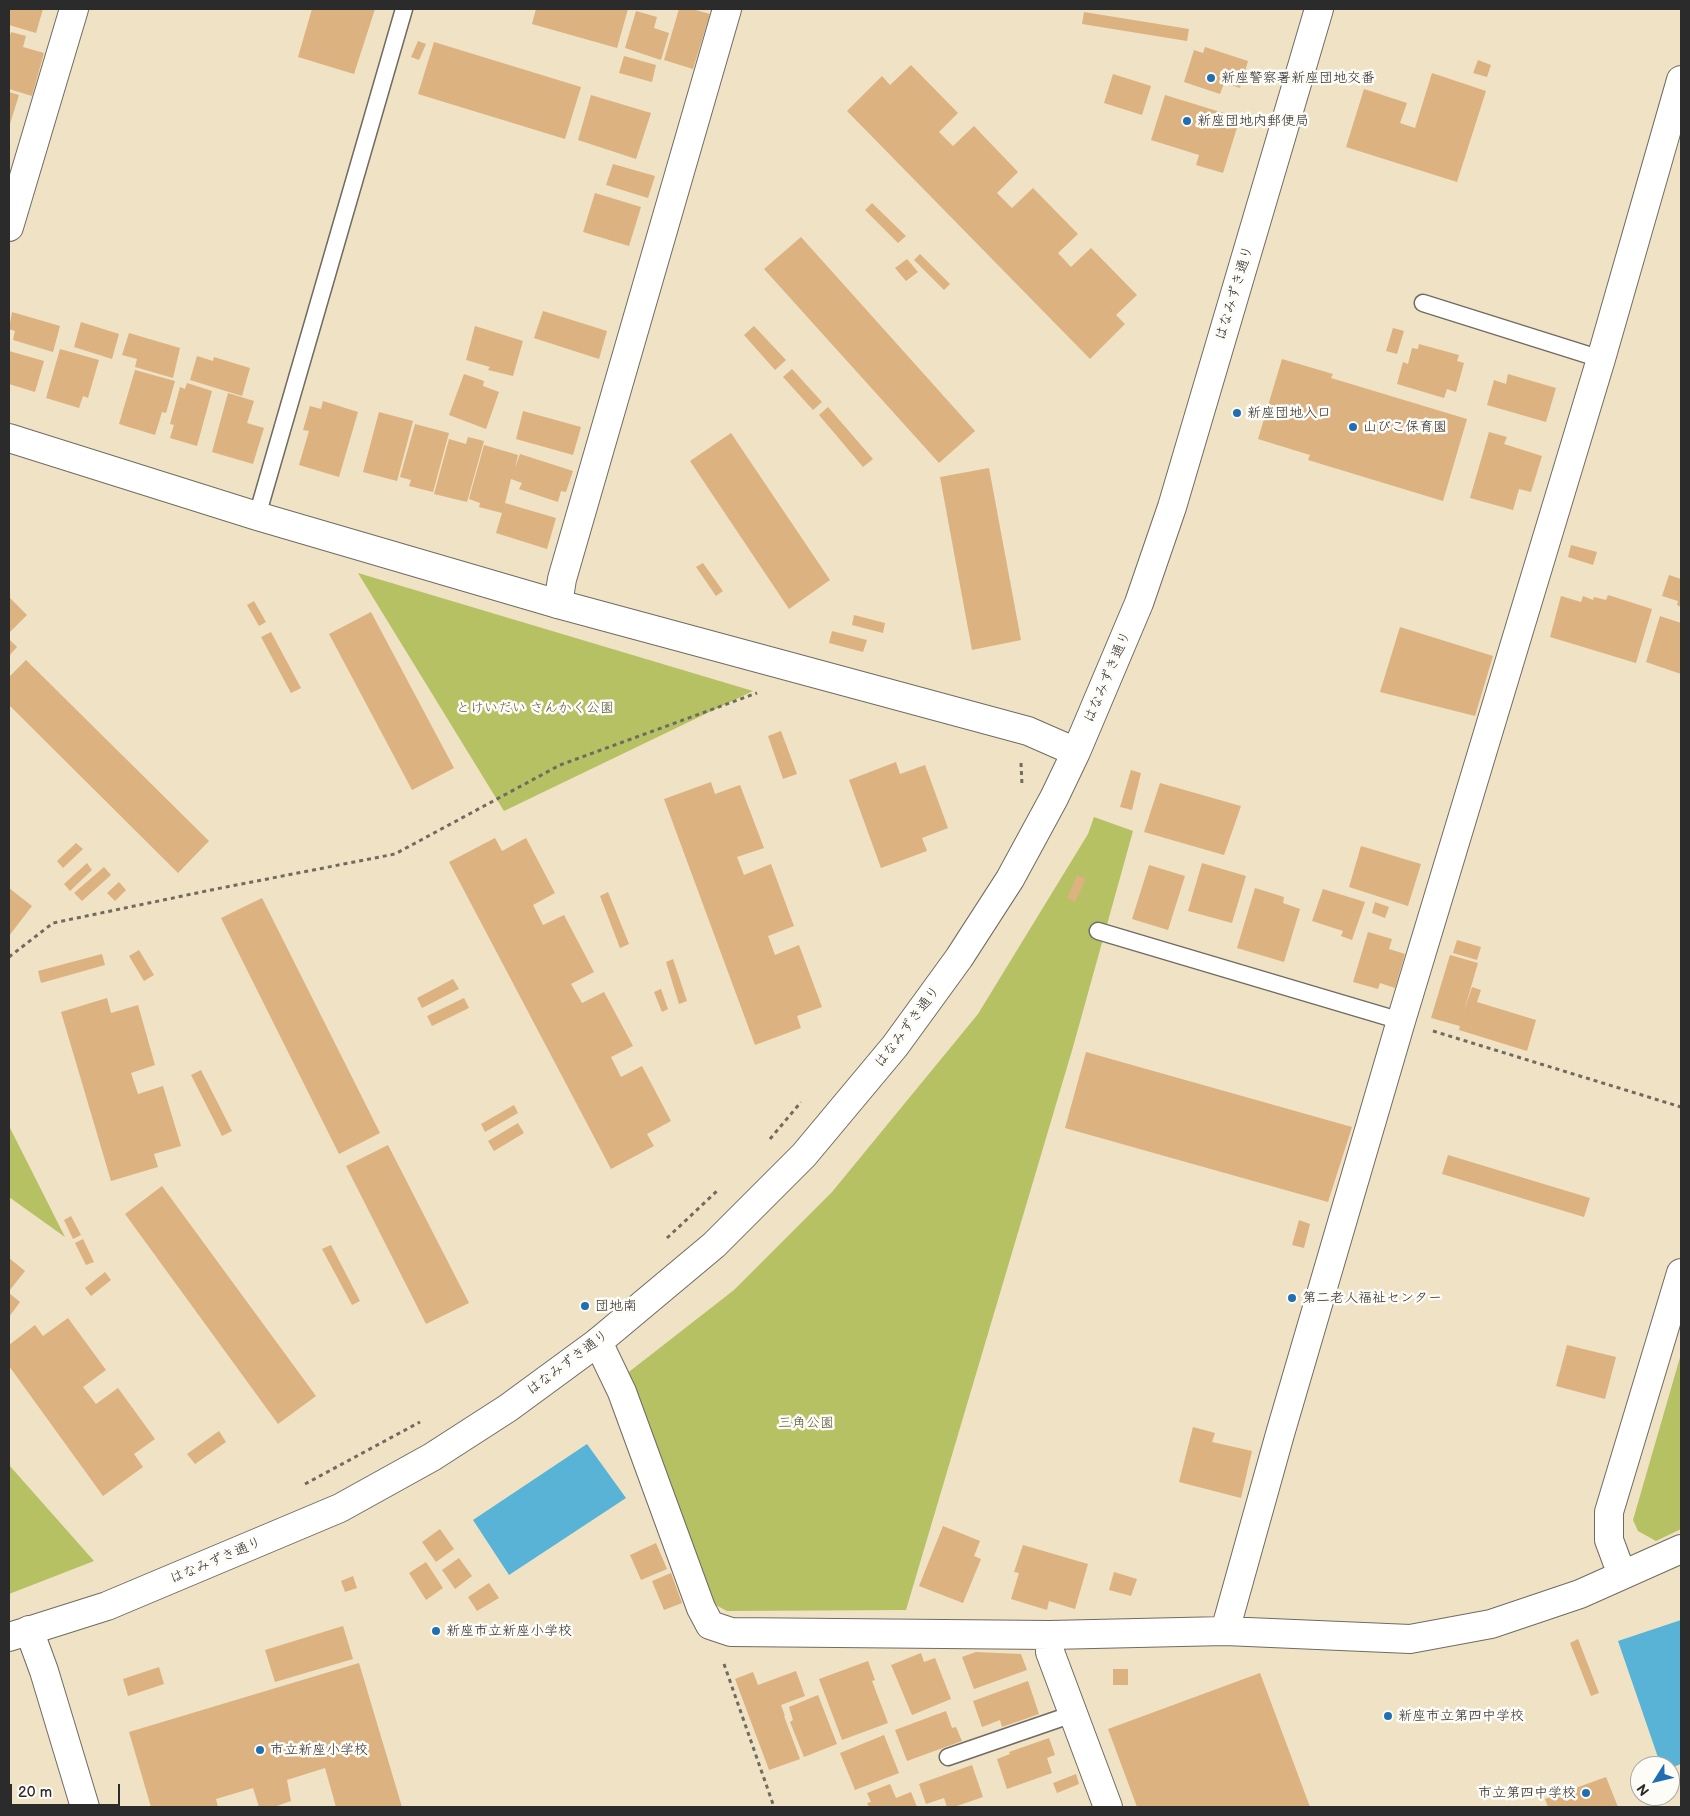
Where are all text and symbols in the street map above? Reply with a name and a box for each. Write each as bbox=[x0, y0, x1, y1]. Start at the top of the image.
place label: 新座警察署新座団地交番 bbox=[1221, 70, 1375, 86]
marker: 新座警察署新座団地交番 bbox=[1205, 72, 1217, 84]
place label: 新座団地内郵便局 bbox=[1197, 113, 1309, 129]
marker: 新座団地内郵便局 bbox=[1181, 115, 1193, 127]
street label: はなみずき通り bbox=[1213, 244, 1257, 342]
place label: 新座団地入口 bbox=[1247, 405, 1331, 421]
marker: 新座団地入口 bbox=[1231, 407, 1243, 419]
place label: 山びこ保育園 bbox=[1363, 419, 1447, 435]
marker: 山びこ保育園 bbox=[1347, 421, 1359, 433]
street label: はなみずき通り bbox=[1081, 629, 1135, 725]
park label: とけいだい さんかく公園 bbox=[456, 700, 614, 716]
street label: はなみずき通り bbox=[872, 983, 944, 1071]
place label: 第二老人福祉センター bbox=[1302, 1290, 1442, 1306]
marker: 第二老人福祉センター bbox=[1286, 1292, 1298, 1304]
place label: 団地南 bbox=[595, 1298, 637, 1314]
marker: 団地南 bbox=[579, 1300, 591, 1312]
street label: はなみずき通り bbox=[524, 1327, 612, 1399]
park label: 三角公園 bbox=[778, 1415, 834, 1431]
street label: はなみずき通り bbox=[168, 1534, 264, 1588]
place label: 新座市立新座小学校 bbox=[446, 1623, 572, 1639]
marker: 新座市立新座小学校 bbox=[430, 1625, 442, 1637]
place label: 新座市立第四中学校 bbox=[1398, 1708, 1524, 1724]
marker: 新座市立第四中学校 bbox=[1382, 1710, 1394, 1722]
place label: 市立新座小学校 bbox=[270, 1742, 368, 1758]
marker: 市立新座小学校 bbox=[254, 1744, 266, 1756]
north arrow bbox=[1630, 1756, 1680, 1806]
scale bar bbox=[12, 1774, 122, 1806]
text: N bbox=[1633, 1780, 1653, 1799]
text: 20 m bbox=[18, 1783, 52, 1802]
place label: 市立第四中学校 bbox=[1478, 1785, 1576, 1801]
marker: 市立第四中学校 bbox=[1580, 1787, 1592, 1799]

